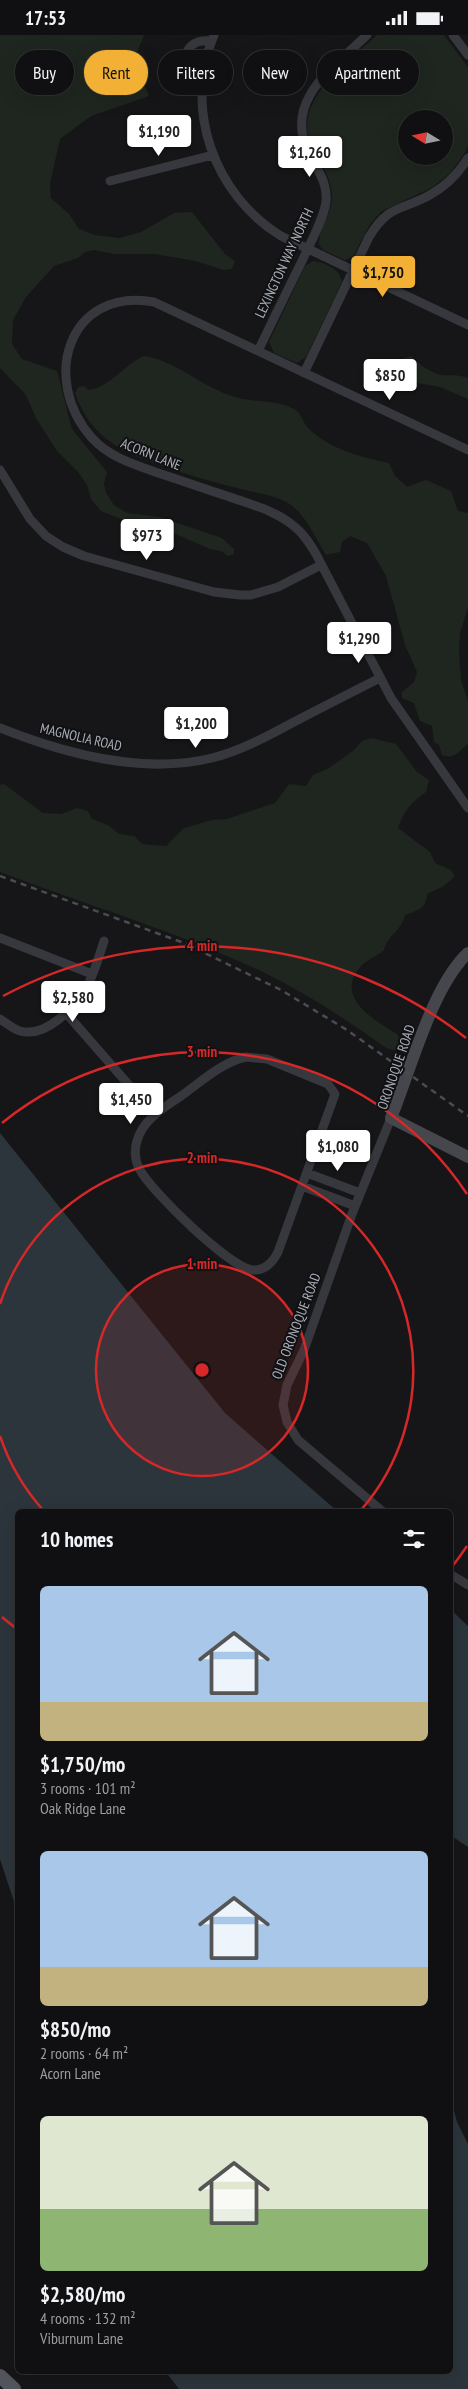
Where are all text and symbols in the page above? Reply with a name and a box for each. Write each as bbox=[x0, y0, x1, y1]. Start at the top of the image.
text: 17:53 bbox=[25, 6, 66, 30]
chip: Buy bbox=[15, 50, 74, 95]
chip: Rent bbox=[84, 50, 148, 95]
chip: Filters bbox=[158, 50, 233, 95]
chip: New bbox=[243, 50, 307, 95]
chip: Apartment bbox=[317, 50, 419, 95]
north arrow bbox=[398, 110, 452, 165]
map controls bbox=[398, 110, 453, 165]
pin: $1,190 bbox=[118, 115, 200, 157]
text: $1,190 bbox=[138, 121, 180, 141]
pin: $1,260 bbox=[269, 135, 351, 178]
text: $1,260 bbox=[289, 142, 331, 162]
street label: LEXINGTON WAY NORTH bbox=[251, 205, 317, 321]
pin: $1,750 bbox=[342, 255, 424, 298]
text: $1,750 bbox=[362, 262, 404, 282]
pin: $850 bbox=[360, 359, 420, 401]
text: $850 bbox=[375, 365, 405, 385]
street label: ACORN LANE bbox=[118, 434, 184, 474]
pin: $973 bbox=[117, 519, 177, 561]
text: $973 bbox=[132, 525, 162, 545]
pin: $1,290 bbox=[318, 621, 400, 664]
text: $1,290 bbox=[338, 628, 380, 648]
pin: $1,200 bbox=[155, 707, 237, 749]
text: $1,200 bbox=[175, 713, 217, 733]
street label: MAGNOLIA ROAD bbox=[38, 719, 124, 755]
text: 4 min bbox=[187, 936, 217, 955]
pin: $2,580 bbox=[32, 981, 114, 1023]
text: $2,580 bbox=[52, 987, 94, 1007]
street label: ORONOQUE ROAD bbox=[373, 1022, 419, 1112]
text: 3 min bbox=[187, 1042, 217, 1061]
pin: $1,450 bbox=[90, 1083, 172, 1125]
text: $1,450 bbox=[110, 1089, 152, 1109]
pin: $1,080 bbox=[297, 1129, 379, 1172]
text: $1,080 bbox=[317, 1136, 359, 1156]
text: 2 min bbox=[187, 1148, 217, 1167]
text: 1 min bbox=[187, 1254, 217, 1273]
street label: OLD ORONOQUE ROAD bbox=[267, 1270, 325, 1382]
centre of rings bbox=[193, 1361, 211, 1379]
icon: filters bbox=[400, 1525, 428, 1553]
text: 10 homes bbox=[40, 1526, 113, 1553]
icon: home bbox=[189, 1618, 279, 1708]
text: $1,750/mo bbox=[40, 1751, 125, 1778]
text: 3 rooms · 101 m² bbox=[40, 1778, 136, 1798]
text: Oak Ridge Lane bbox=[40, 1798, 126, 1818]
icon: home bbox=[189, 1883, 279, 1973]
text: $850/mo bbox=[40, 2016, 111, 2043]
text: 2 rooms · 64 m² bbox=[40, 2043, 128, 2063]
text: Acorn Lane bbox=[40, 2063, 101, 2083]
icon: home bbox=[189, 2148, 279, 2238]
text: $2,580/mo bbox=[40, 2281, 125, 2308]
text: 4 rooms · 132 m² bbox=[40, 2308, 136, 2328]
text: Viburnum Lane bbox=[40, 2328, 123, 2348]

